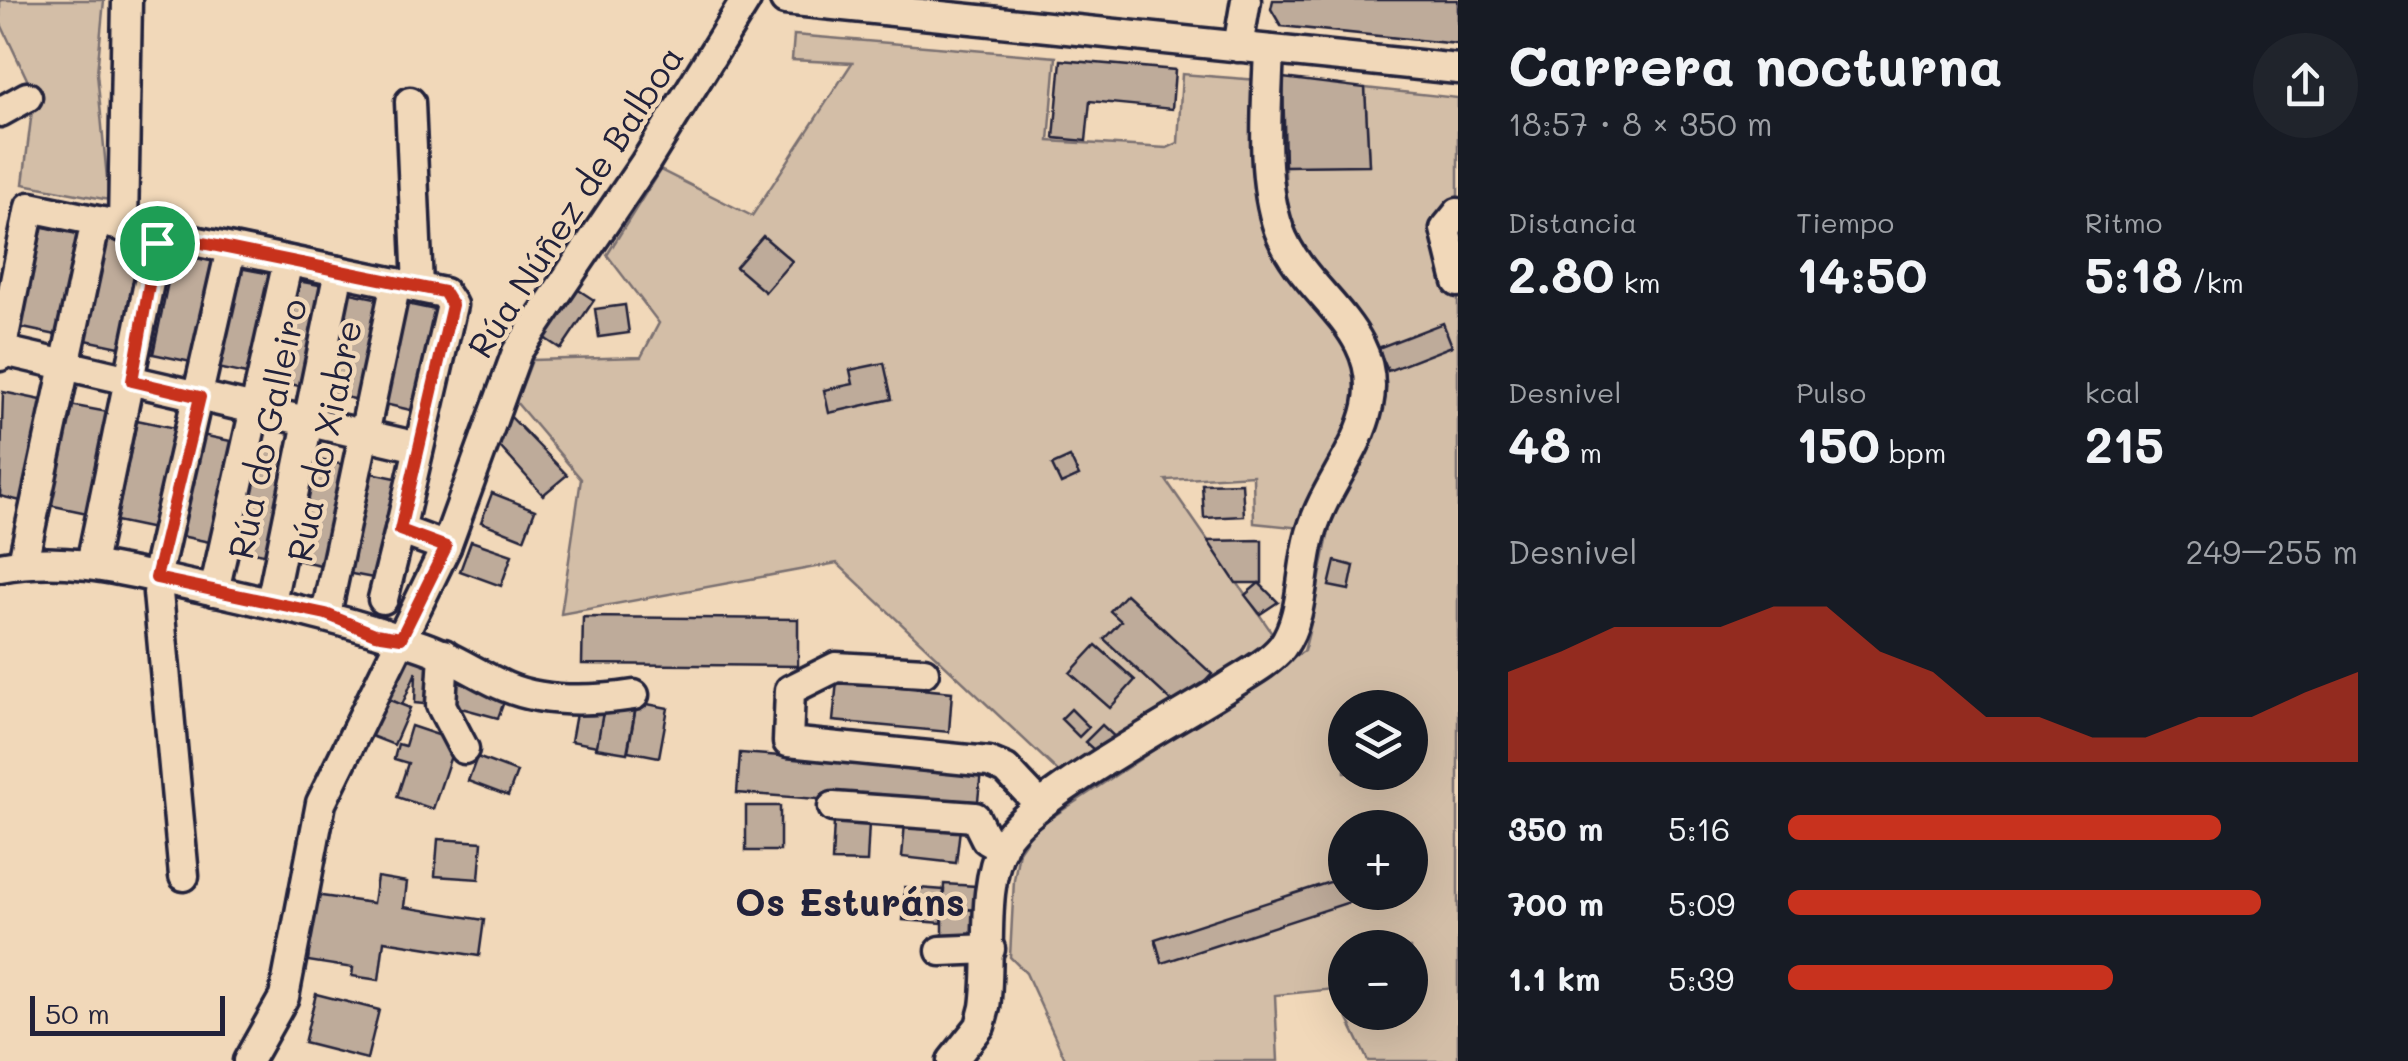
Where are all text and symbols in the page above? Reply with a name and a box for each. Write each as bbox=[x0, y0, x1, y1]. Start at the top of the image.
text: Carrera nocturna bbox=[1508, 28, 2003, 100]
button: share bbox=[2253, 33, 2358, 138]
street label: Rúa Núñez de Balboa bbox=[456, 36, 693, 366]
text: 18:57 · 8 × 350 m bbox=[1508, 102, 1772, 144]
pin bbox=[115, 201, 200, 286]
text: Distancia bbox=[1508, 204, 1637, 240]
text: Tiempo bbox=[1796, 204, 1894, 240]
text: Ritmo bbox=[2085, 204, 2162, 240]
icon: arrive bbox=[130, 216, 185, 271]
text: 2.80 bbox=[1508, 240, 1615, 306]
text: 14:50 bbox=[1796, 240, 1927, 306]
text: 5:18 bbox=[2085, 240, 2183, 306]
text: km bbox=[1615, 264, 1661, 300]
text: /km bbox=[2183, 264, 2244, 300]
street label: Rúa do Galleiro bbox=[216, 294, 316, 563]
street label: Rúa do Xiabre bbox=[275, 315, 371, 566]
text: Desnivel bbox=[1508, 374, 1621, 410]
text: Pulso bbox=[1796, 374, 1866, 410]
text: kcal bbox=[2085, 374, 2140, 410]
text: 48 bbox=[1508, 410, 1571, 476]
text: 150 bbox=[1796, 410, 1880, 476]
text: 215 bbox=[2085, 410, 2164, 476]
text: m bbox=[1571, 434, 1602, 470]
text: bpm bbox=[1880, 434, 1946, 470]
text: Desnivel bbox=[1508, 530, 1638, 572]
text: 249–255 m bbox=[2185, 530, 2358, 572]
map controls bbox=[1328, 690, 1428, 1030]
button: layers bbox=[1328, 690, 1428, 790]
text: 350 m bbox=[1508, 807, 1603, 849]
text: 5:16 bbox=[1668, 807, 1730, 849]
button: + bbox=[1328, 810, 1428, 910]
district label: Os Esturáns bbox=[735, 876, 965, 926]
text: 700 m bbox=[1508, 882, 1604, 924]
text: 5:09 bbox=[1668, 882, 1735, 924]
button: − bbox=[1328, 930, 1428, 1030]
text: 1.1 km bbox=[1508, 957, 1600, 999]
text: 5:39 bbox=[1668, 957, 1734, 999]
scale bar bbox=[30, 991, 225, 1036]
text: 50 m bbox=[45, 995, 110, 1031]

